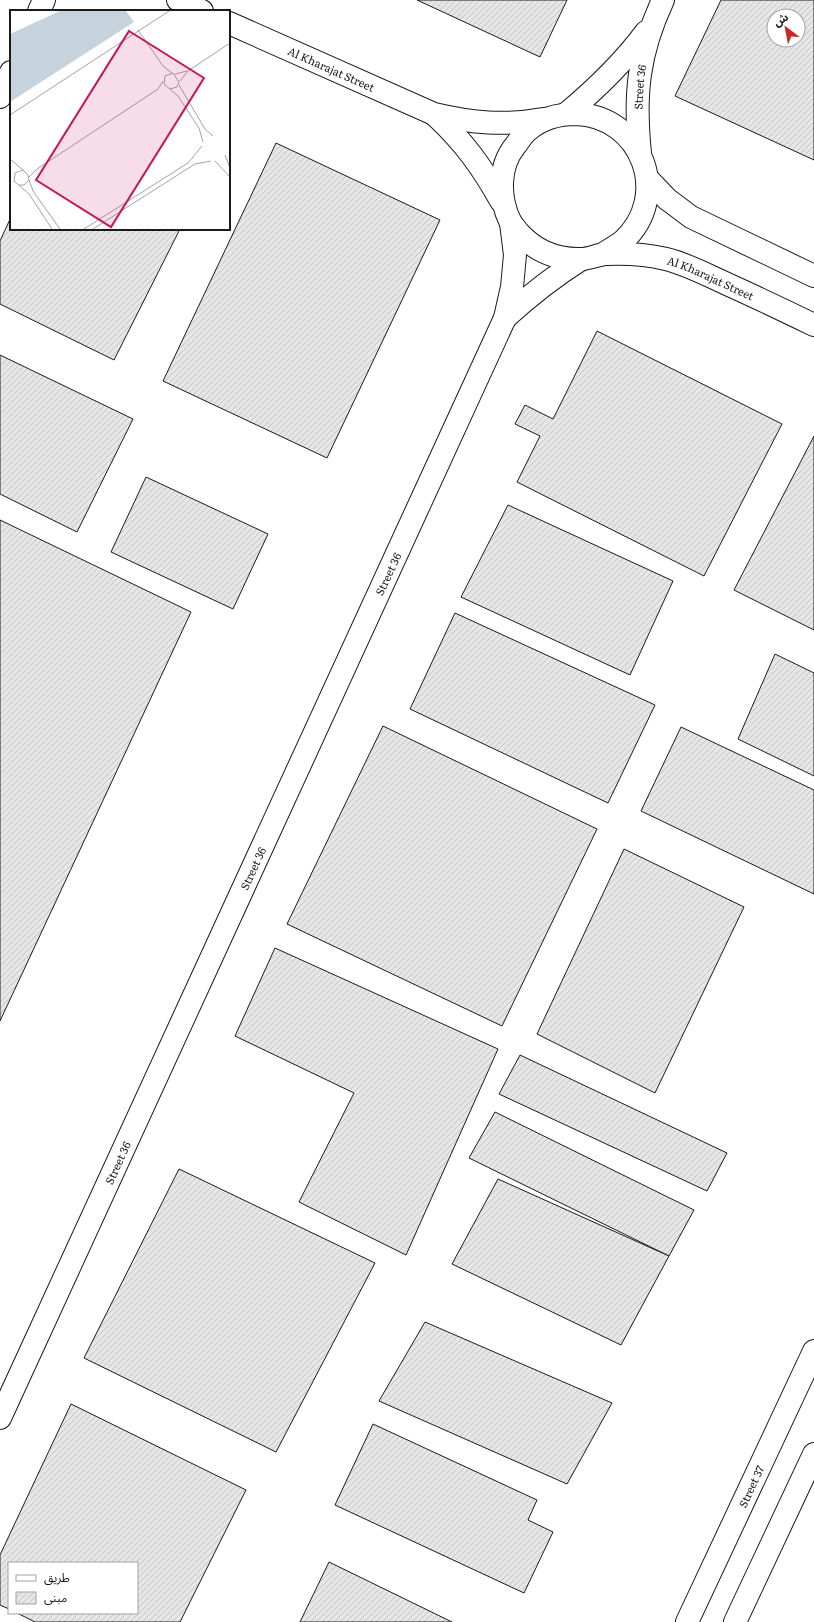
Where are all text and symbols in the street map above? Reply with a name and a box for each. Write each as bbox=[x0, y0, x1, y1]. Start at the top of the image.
north arrow bbox=[766, 8, 806, 48]
text: ش bbox=[770, 8, 791, 29]
inset map bbox=[10, 10, 230, 230]
street label: Al Kharajat Street bbox=[285, 42, 378, 95]
street label: Street 36 bbox=[630, 63, 649, 110]
street label: Al Kharajat Street bbox=[665, 252, 757, 304]
street label: Street 36 bbox=[371, 550, 404, 598]
street label: Street 36 bbox=[236, 844, 269, 892]
street label: Street 36 bbox=[100, 1138, 134, 1187]
street label: Street 37 bbox=[734, 1462, 768, 1510]
legend bbox=[8, 1562, 138, 1614]
text: طريق bbox=[44, 1568, 70, 1586]
text: مبنى bbox=[44, 1588, 67, 1606]

